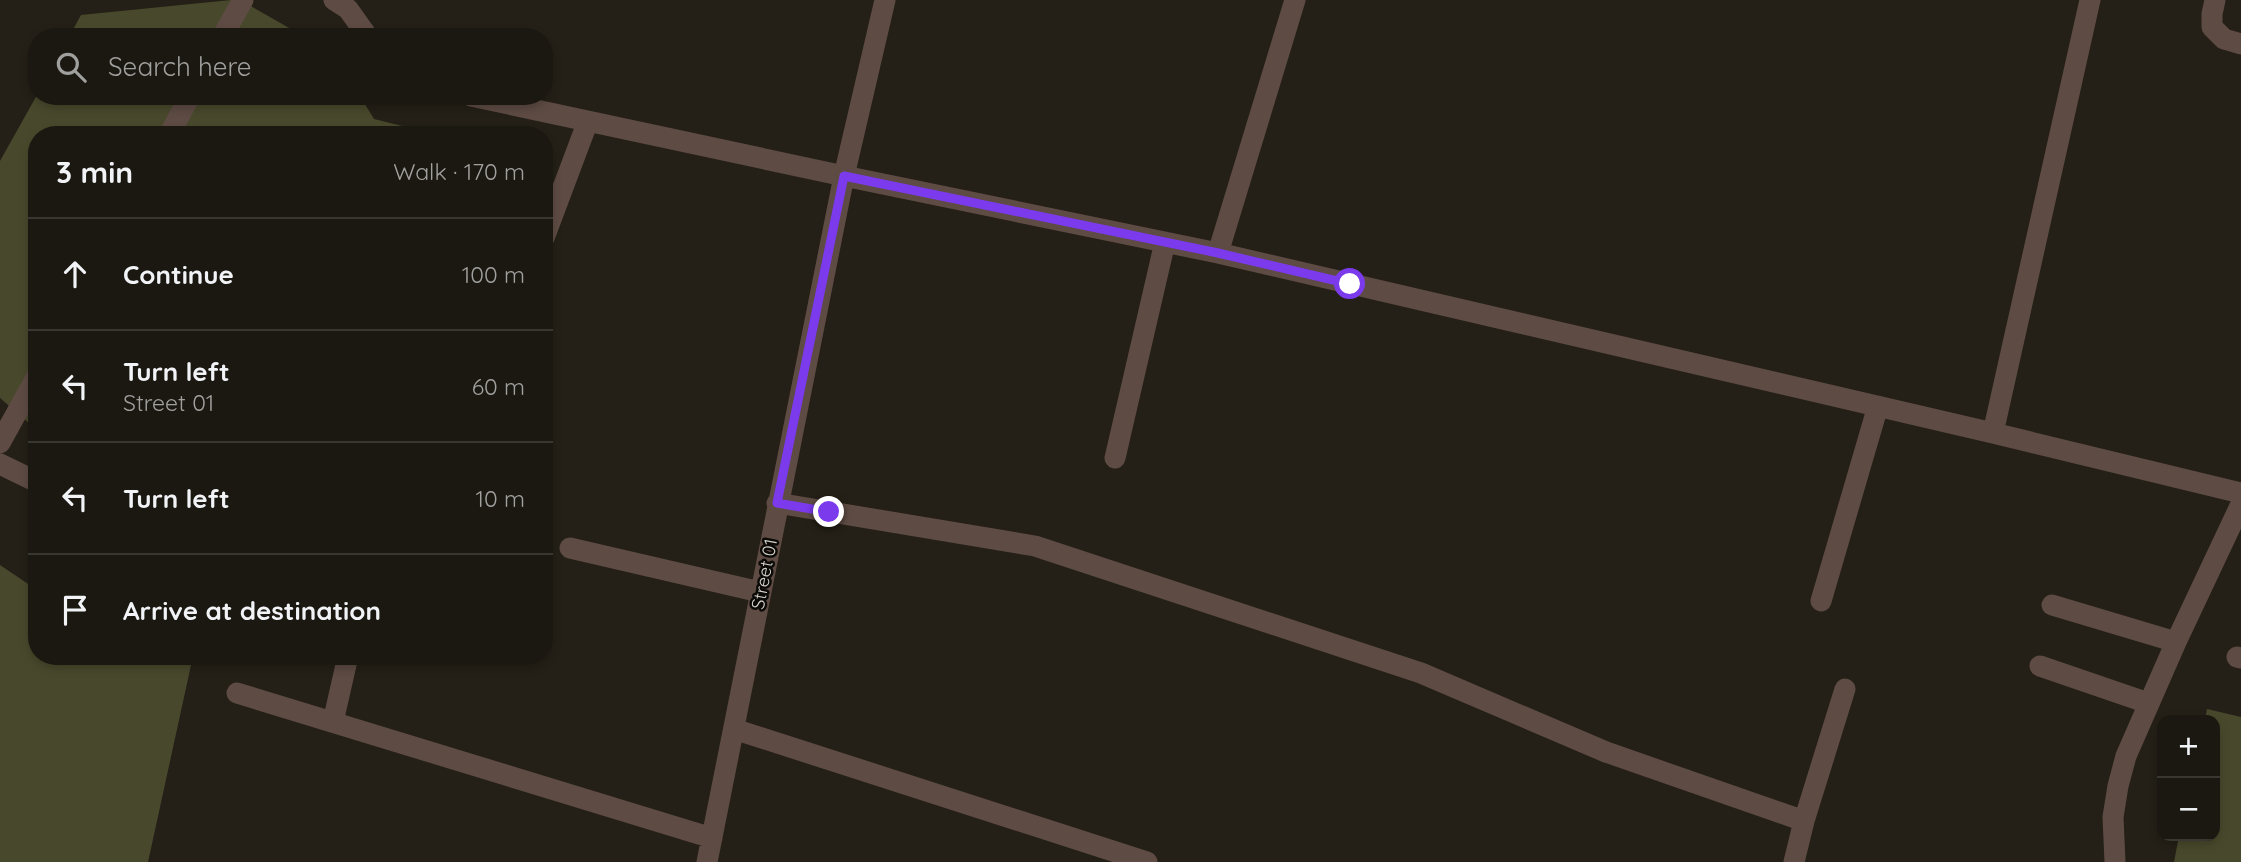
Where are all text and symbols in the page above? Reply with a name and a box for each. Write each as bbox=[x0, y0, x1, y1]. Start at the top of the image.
search box bbox=[28, 28, 553, 105]
icon: search bbox=[52, 48, 90, 86]
text: Search here bbox=[108, 50, 252, 83]
text: 3 min bbox=[56, 153, 133, 191]
text: Walk · 170 m bbox=[393, 157, 525, 186]
icon: ahead bbox=[56, 255, 94, 293]
text: Continue bbox=[123, 258, 234, 291]
text: 100 m bbox=[462, 260, 525, 289]
route start bbox=[1334, 268, 1365, 299]
text: Turn left bbox=[123, 355, 230, 388]
icon: left bbox=[56, 367, 94, 405]
text: 60 m bbox=[472, 372, 525, 401]
text: Street 01 bbox=[123, 388, 214, 417]
icon: left bbox=[56, 479, 94, 517]
text: Turn left bbox=[123, 482, 230, 515]
text: 10 m bbox=[476, 484, 525, 513]
route end bbox=[813, 496, 844, 527]
street label: Street 01 bbox=[746, 537, 782, 611]
icon: arrive bbox=[56, 591, 94, 629]
text: Arrive at destination bbox=[123, 594, 381, 627]
map controls bbox=[2157, 715, 2220, 841]
button: + bbox=[2157, 715, 2220, 778]
button: − bbox=[2157, 778, 2220, 841]

